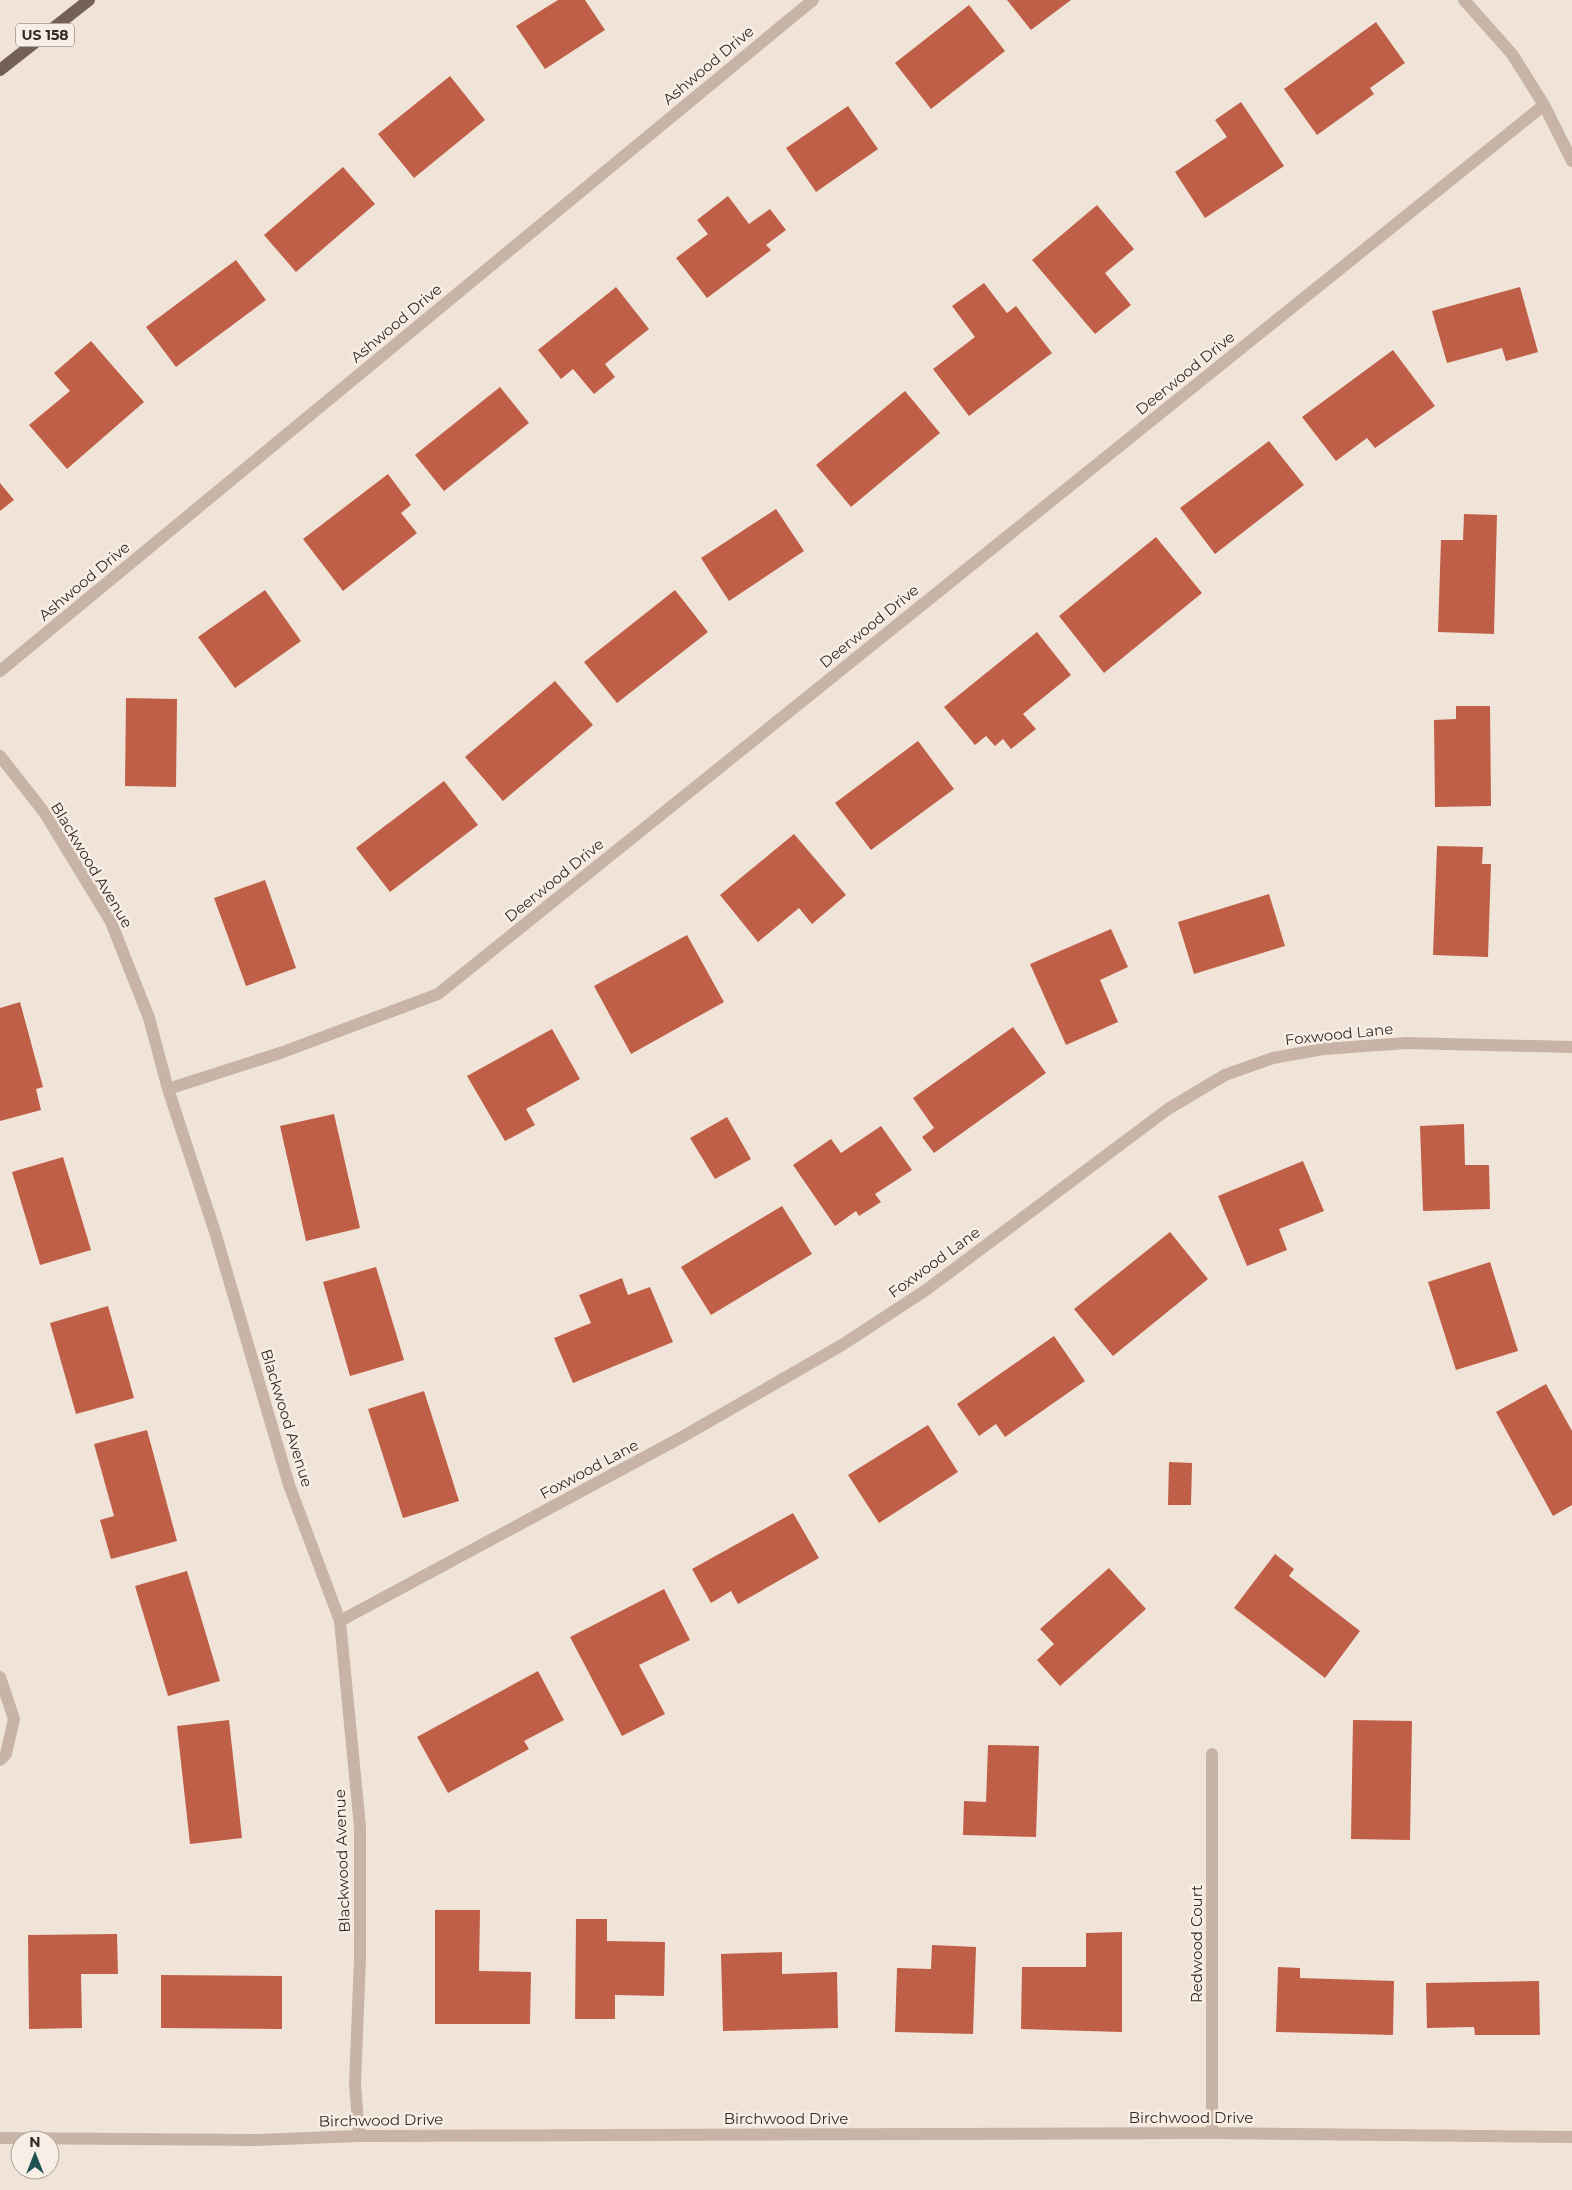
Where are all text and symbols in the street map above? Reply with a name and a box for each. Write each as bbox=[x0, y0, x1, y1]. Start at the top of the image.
street label: Ashwood Drive bbox=[659, 21, 757, 109]
road number: US 158 bbox=[16, 24, 74, 46]
street label: Ashwood Drive bbox=[347, 279, 445, 367]
street label: Deerwood Drive bbox=[1132, 327, 1238, 419]
street label: Ashwood Drive bbox=[35, 537, 133, 625]
street label: Deerwood Drive bbox=[816, 580, 922, 672]
street label: Blackwood Avenue bbox=[47, 799, 137, 931]
street label: Deerwood Drive bbox=[501, 834, 607, 926]
street label: Foxwood Lane bbox=[1284, 1019, 1394, 1049]
street label: Foxwood Lane bbox=[884, 1222, 984, 1302]
street label: Blackwood Avenue bbox=[257, 1347, 317, 1489]
street label: Foxwood Lane bbox=[536, 1435, 642, 1503]
street label: Blackwood Avenue bbox=[330, 1789, 354, 1933]
street label: Redwood Court bbox=[1187, 1885, 1206, 2003]
street label: Birchwood Drive bbox=[1129, 2108, 1253, 2127]
street label: Birchwood Drive bbox=[319, 2109, 443, 2131]
street label: Birchwood Drive bbox=[724, 2109, 848, 2128]
north arrow bbox=[10, 2130, 60, 2180]
text: N bbox=[29, 2133, 41, 2151]

